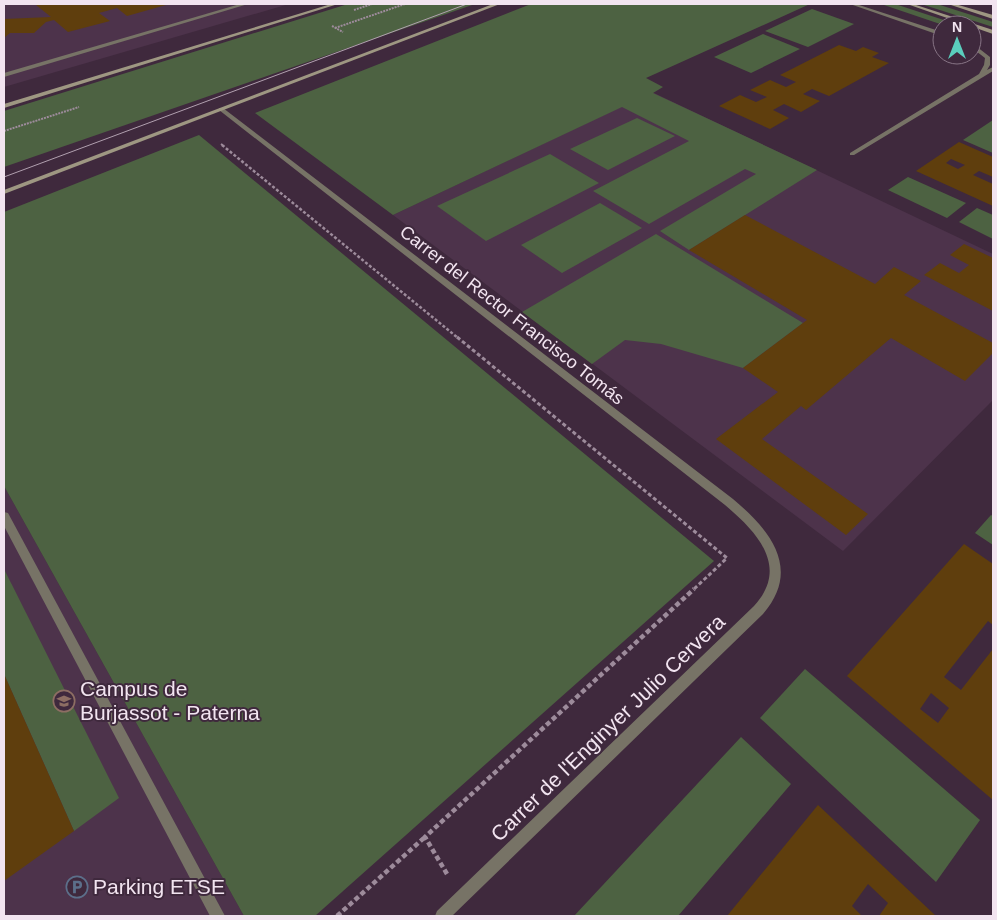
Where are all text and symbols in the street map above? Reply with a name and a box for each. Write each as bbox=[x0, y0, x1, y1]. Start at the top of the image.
north arrow bbox=[932, 15, 982, 65]
text: N bbox=[952, 19, 962, 35]
street label: Carrer del Rector Francisco Tomás bbox=[396, 221, 628, 409]
street label: Carrer de l'Enginyer Julio Cervera bbox=[486, 610, 729, 846]
place label: Campus de Burjassot - Paterna bbox=[80, 677, 260, 724]
school or university icon: Campus de Burjassot - Paterna bbox=[52, 689, 76, 713]
parking icon: Parking ETSE bbox=[65, 875, 89, 899]
place label: Parking ETSE bbox=[93, 875, 225, 898]

